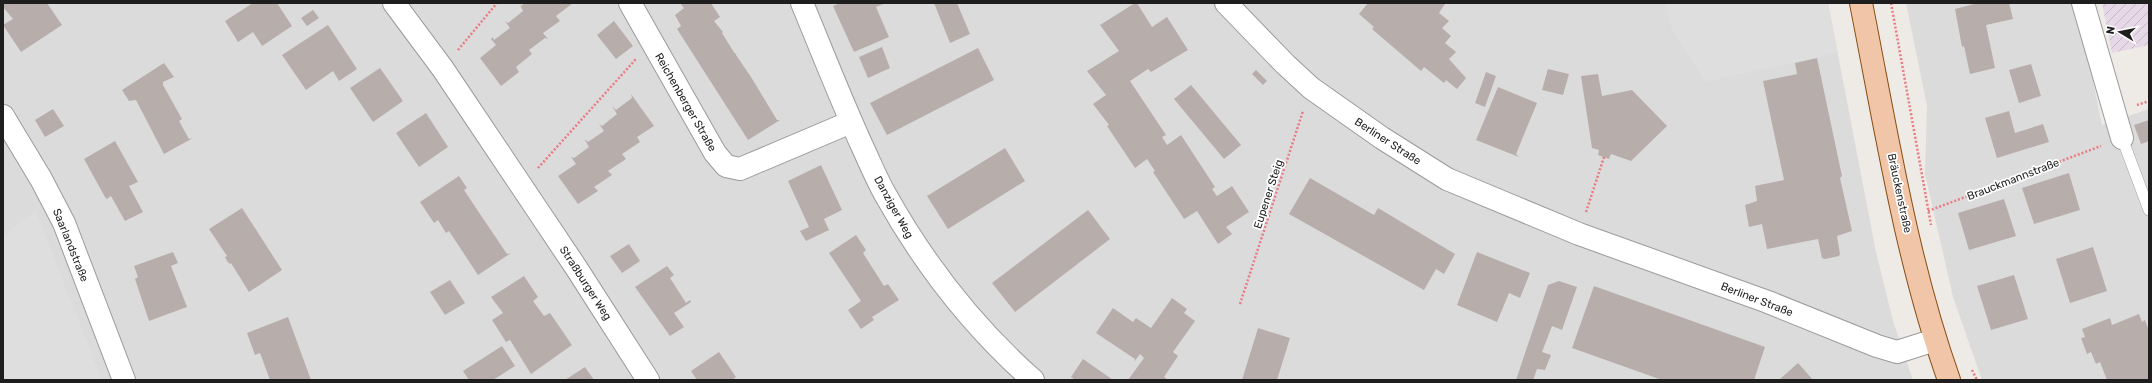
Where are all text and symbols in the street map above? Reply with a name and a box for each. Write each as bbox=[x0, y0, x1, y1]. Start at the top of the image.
north arrow bbox=[2100, 12, 2140, 52]
text: N bbox=[2104, 25, 2118, 35]
street label: Reichenberger Straße bbox=[652, 51, 719, 154]
street label: Berliner Straße bbox=[1352, 115, 1423, 168]
street label: Bräuckenstraße bbox=[1885, 152, 1914, 234]
street label: Brauckmannstraße bbox=[1965, 156, 2061, 203]
street label: Eupener Steig bbox=[1251, 158, 1286, 230]
street label: Danziger Weg bbox=[871, 174, 916, 241]
street label: Saarlandstraße bbox=[50, 207, 91, 284]
street label: Straßburger Weg bbox=[557, 244, 614, 323]
street label: Berliner Straße bbox=[1719, 280, 1795, 319]

